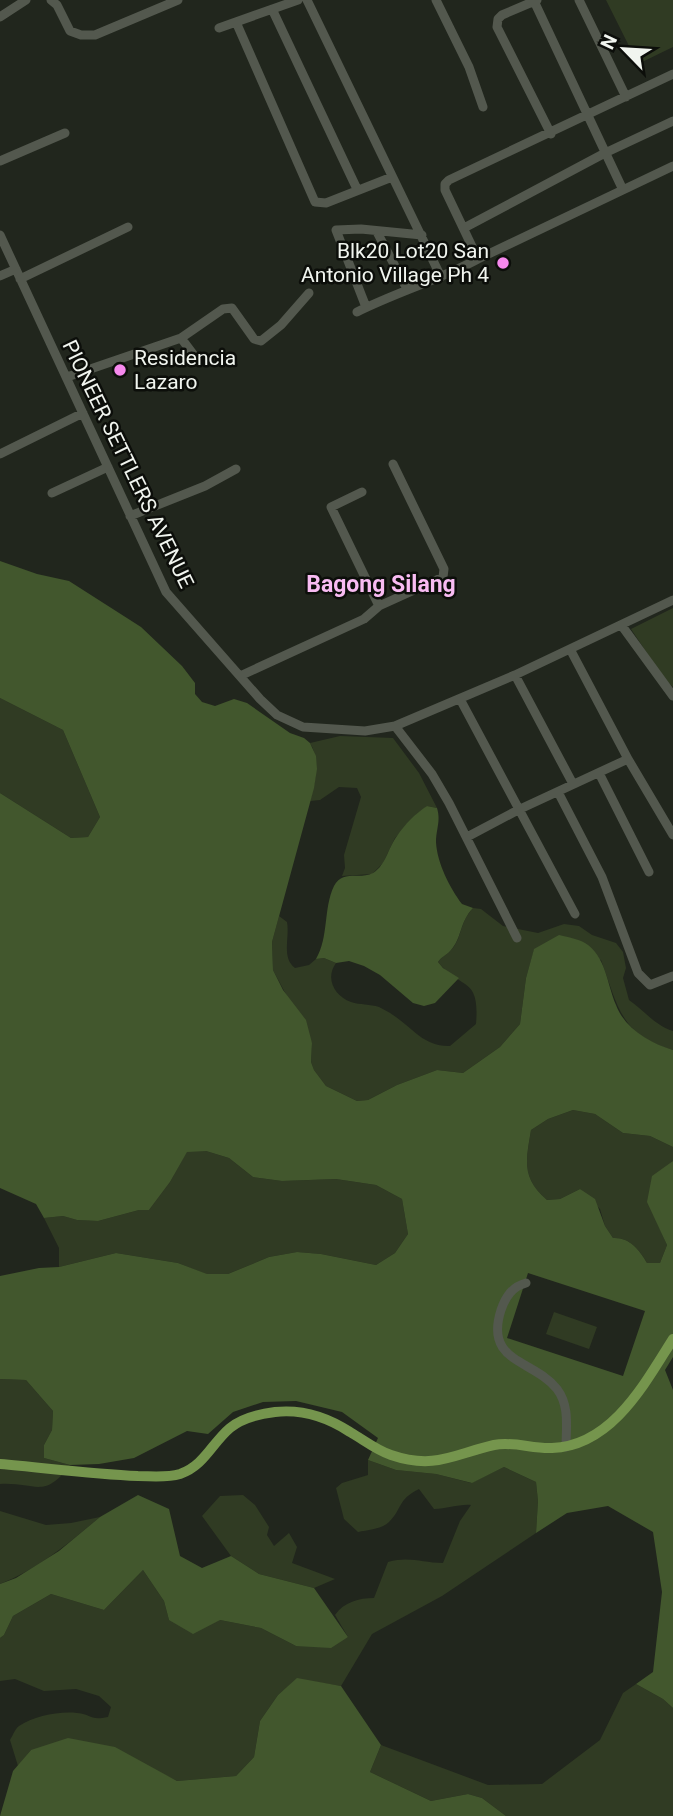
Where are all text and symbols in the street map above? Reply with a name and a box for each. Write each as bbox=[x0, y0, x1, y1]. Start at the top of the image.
north arrow bbox=[589, 14, 659, 84]
text: N bbox=[596, 31, 622, 53]
place label: Blk20 Lot20 San Antonio Village Ph 4 bbox=[301, 239, 489, 287]
marker: Blk20 Lot20 San Antonio Village Ph 4 bbox=[495, 255, 511, 271]
street label: PIONEER SETTLERS AVENUE bbox=[57, 336, 199, 592]
place label: Residencia Lazaro bbox=[134, 346, 236, 394]
marker: Residencia Lazaro bbox=[112, 362, 128, 378]
district label: Bagong Silang bbox=[306, 571, 456, 598]

